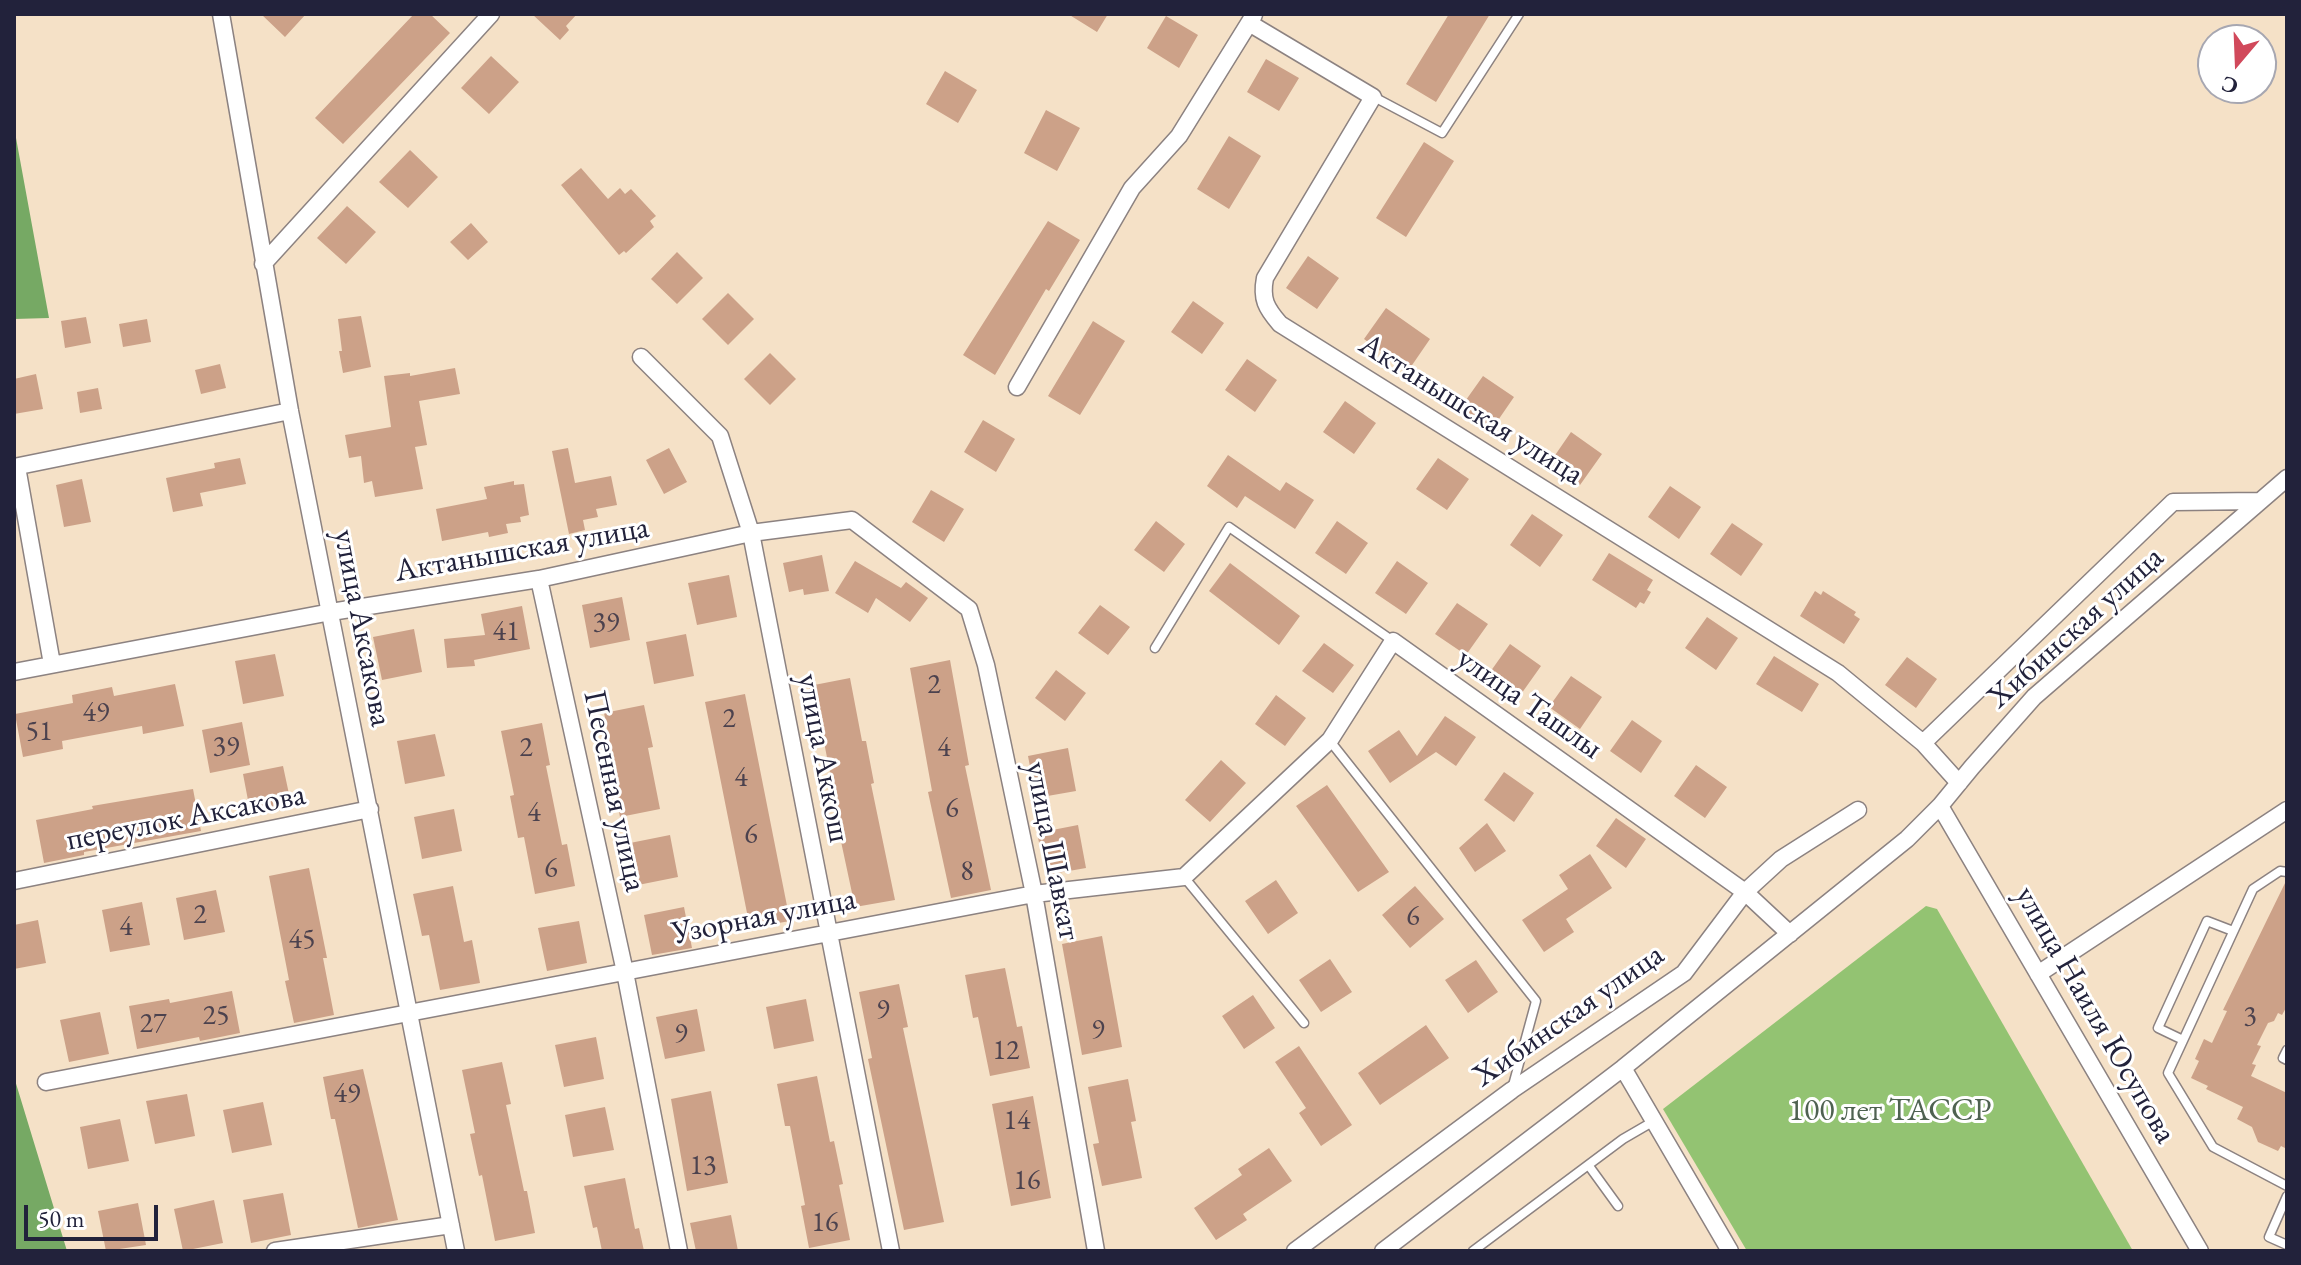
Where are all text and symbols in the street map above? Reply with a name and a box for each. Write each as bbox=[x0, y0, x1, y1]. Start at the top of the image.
north arrow bbox=[2197, 24, 2277, 104]
text: С bbox=[2218, 69, 2242, 102]
street label: Актанышская улица bbox=[1352, 326, 1590, 494]
street label: Актанышская улица bbox=[392, 509, 652, 591]
street label: улица Аксакова bbox=[324, 526, 400, 730]
street label: Хибинская улица bbox=[1980, 539, 2172, 717]
house number: 39 bbox=[593, 606, 619, 640]
house number: 41 bbox=[493, 615, 519, 649]
street label: улица Ташлы bbox=[1449, 640, 1609, 768]
house number: 2 bbox=[927, 668, 941, 702]
street label: улица Аккош bbox=[788, 670, 858, 846]
street label: Песенная улица bbox=[574, 687, 654, 895]
house number: 49 bbox=[83, 696, 109, 730]
house number: 2 bbox=[722, 702, 736, 736]
house number: 51 bbox=[26, 715, 52, 749]
house number: 39 bbox=[213, 730, 239, 764]
house number: 2 bbox=[519, 731, 533, 765]
house number: 4 bbox=[937, 731, 951, 765]
street label: улица Шавкат bbox=[1016, 758, 1088, 944]
house number: 4 bbox=[734, 761, 748, 795]
street label: переулок Аксакова bbox=[63, 776, 309, 860]
house number: 6 bbox=[945, 792, 959, 826]
house number: 4 bbox=[527, 796, 541, 830]
house number: 6 bbox=[744, 818, 758, 852]
house number: 6 bbox=[544, 852, 558, 886]
house number: 8 bbox=[960, 855, 974, 889]
street label: Узорная улица bbox=[669, 880, 859, 954]
street label: улица Наиля Юсупова bbox=[2006, 880, 2184, 1150]
house number: 2 bbox=[193, 898, 207, 932]
house number: 6 bbox=[1406, 900, 1420, 934]
house number: 4 bbox=[119, 910, 133, 944]
house number: 45 bbox=[289, 923, 315, 957]
street label: Хибинская улица bbox=[1466, 936, 1672, 1096]
house number: 9 bbox=[876, 993, 890, 1027]
house number: 25 bbox=[203, 999, 229, 1033]
house number: 3 bbox=[2243, 1000, 2257, 1034]
house number: 27 bbox=[140, 1007, 166, 1041]
house number: 9 bbox=[1091, 1013, 1105, 1047]
house number: 9 bbox=[674, 1017, 688, 1051]
house number: 12 bbox=[993, 1034, 1019, 1068]
house number: 49 bbox=[334, 1077, 360, 1111]
park label: 100 лет ТАССР bbox=[1789, 1092, 1991, 1130]
house number: 14 bbox=[1004, 1104, 1030, 1138]
house number: 13 bbox=[690, 1149, 716, 1183]
house number: 16 bbox=[1014, 1164, 1040, 1198]
scale bar bbox=[28, 1189, 162, 1239]
text: 50 m bbox=[38, 1203, 85, 1234]
house number: 16 bbox=[812, 1206, 838, 1240]

